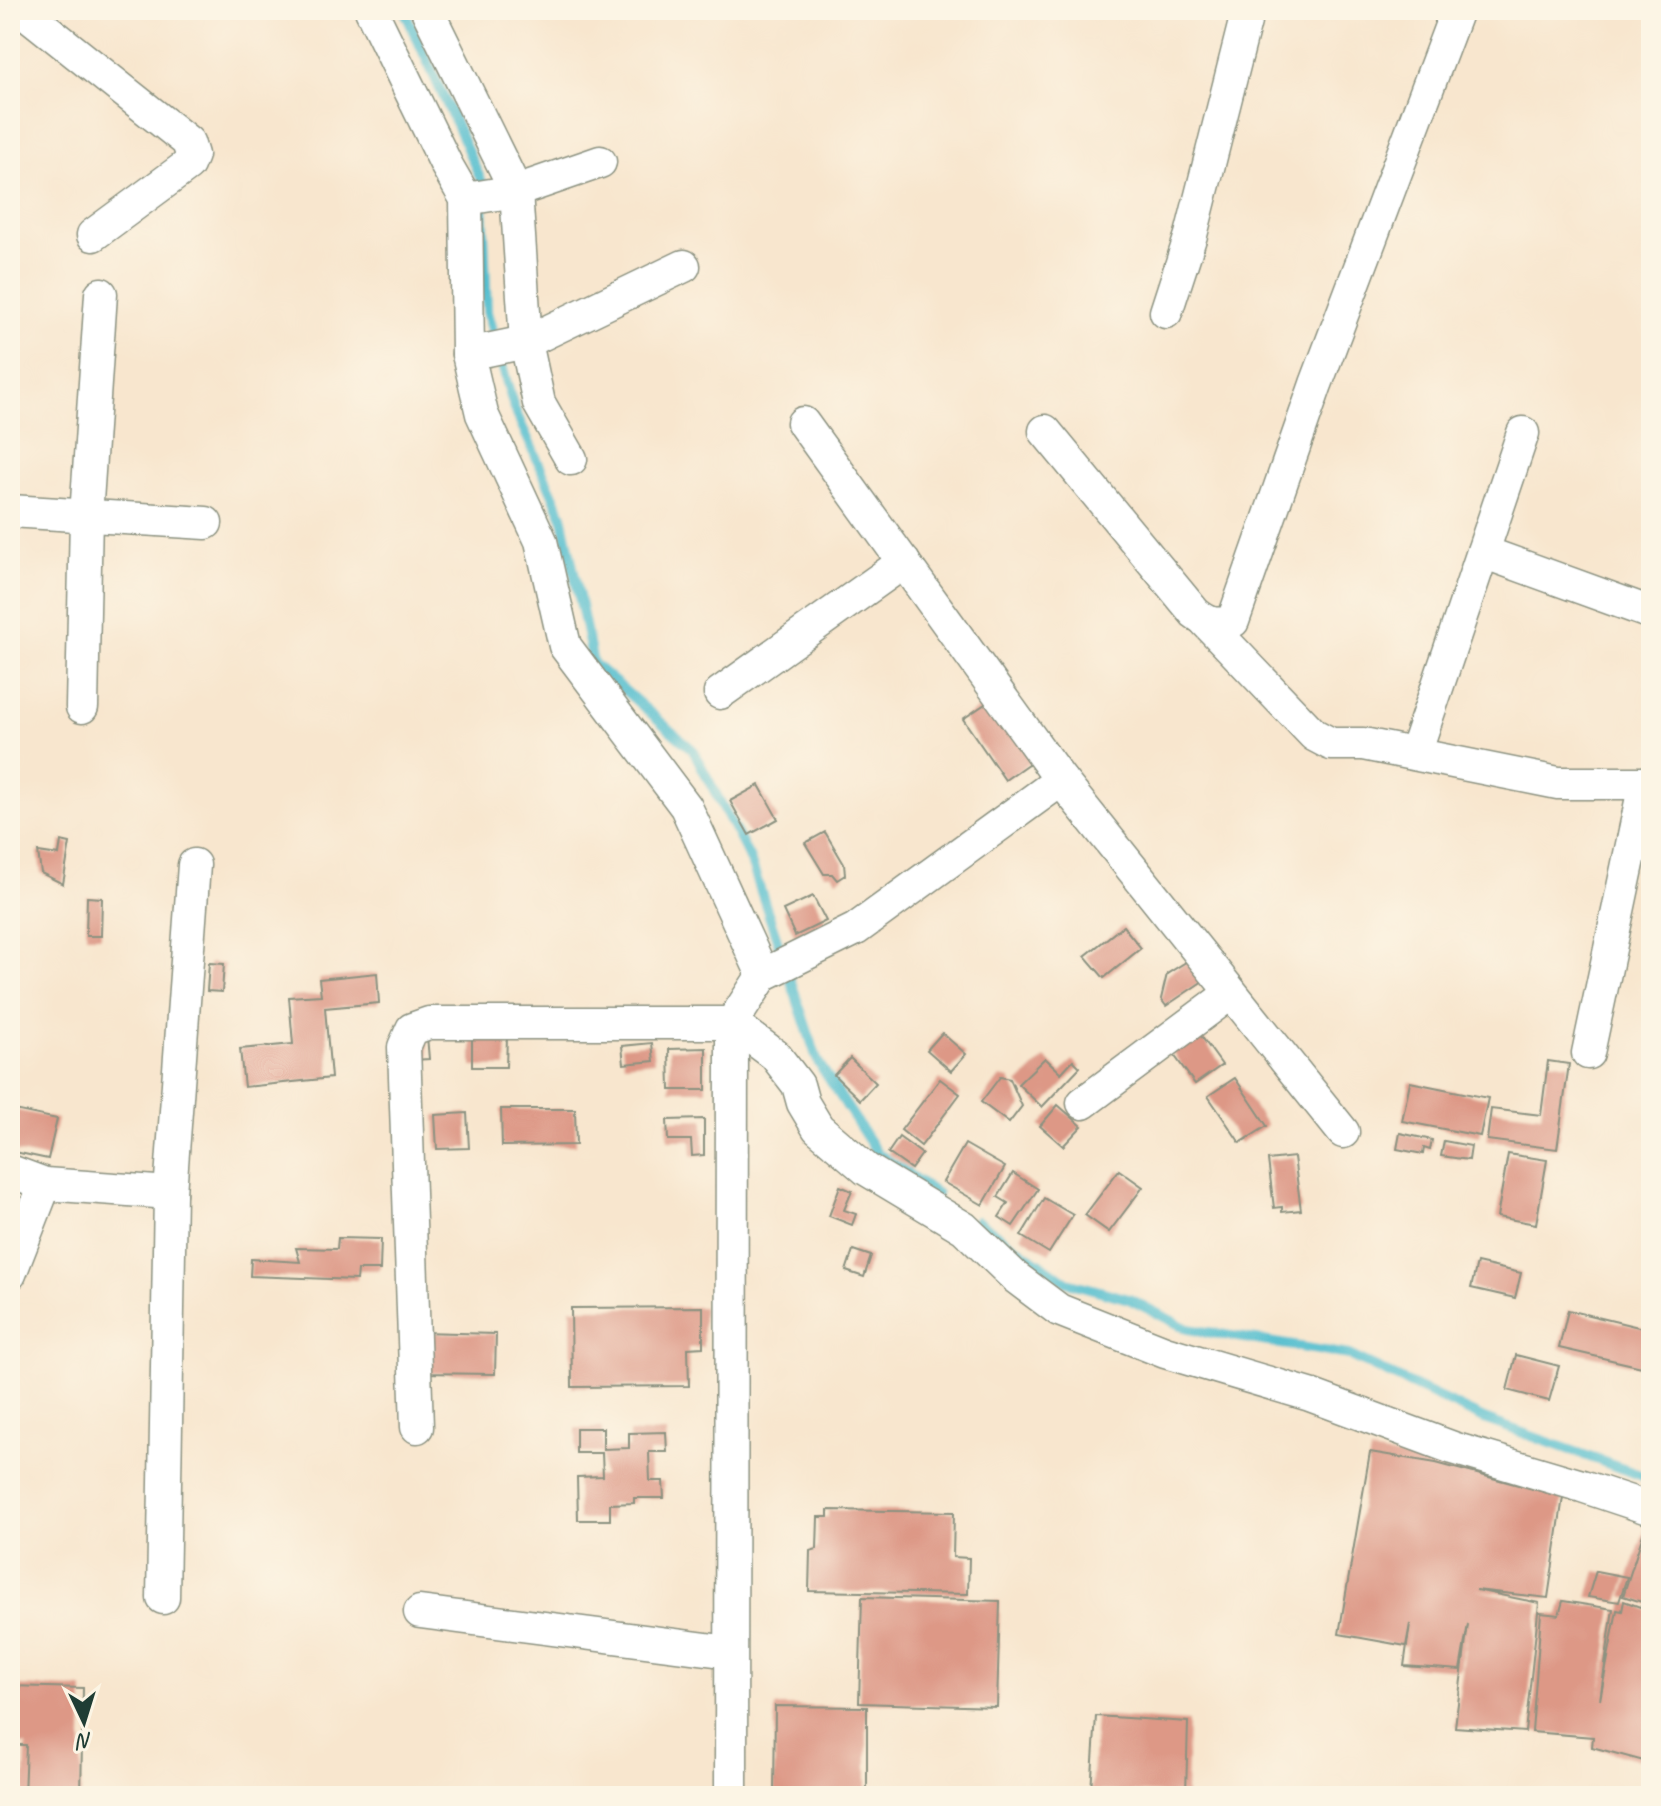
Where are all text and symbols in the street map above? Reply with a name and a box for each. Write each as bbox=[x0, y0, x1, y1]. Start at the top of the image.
north arrow bbox=[44, 1682, 124, 1762]
text: N bbox=[74, 1727, 93, 1756]

